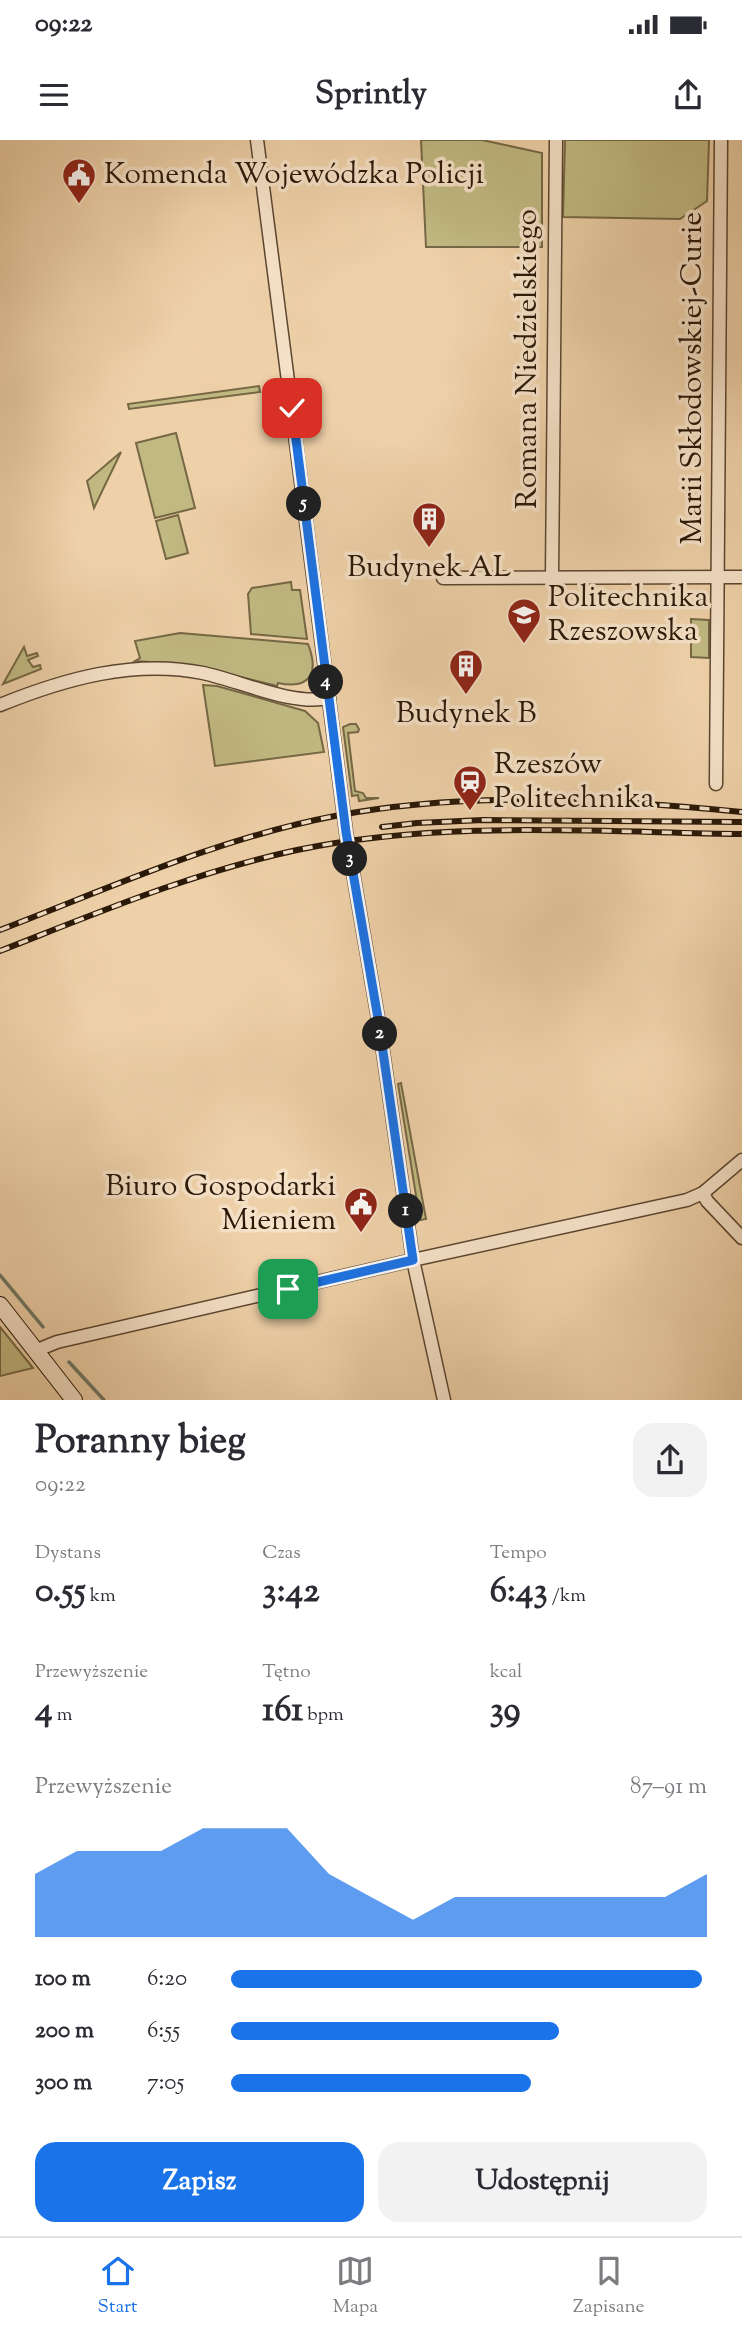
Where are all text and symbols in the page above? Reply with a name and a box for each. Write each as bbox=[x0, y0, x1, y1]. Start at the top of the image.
text: 09:22 bbox=[35, 6, 93, 43]
text: Sprintly bbox=[315, 72, 427, 118]
icon: menu bbox=[35, 76, 73, 114]
icon: share bbox=[669, 76, 707, 114]
place label: Komenda Wojewódzka Policji bbox=[104, 154, 484, 197]
public building icon: Komenda Wojewódzka Policji bbox=[60, 156, 98, 205]
street label: Romana Niedzielskiego bbox=[507, 209, 550, 509]
street label: Marii Skłodowskiej-Curie bbox=[672, 212, 715, 544]
pin bbox=[262, 378, 322, 438]
icon: check bbox=[273, 389, 311, 427]
pin: 5 bbox=[286, 486, 322, 522]
text: 5 bbox=[300, 490, 307, 517]
building icon: Budynek AL bbox=[410, 500, 448, 549]
place label: Budynek AL bbox=[347, 547, 511, 590]
place label: Politechnika Rzeszowska bbox=[548, 577, 708, 654]
school or university icon: Politechnika Rzeszowska bbox=[505, 596, 543, 645]
building icon: Budynek B bbox=[447, 647, 485, 696]
pin: 4 bbox=[308, 664, 344, 700]
text: 4 bbox=[321, 668, 330, 695]
place label: Budynek B bbox=[396, 693, 536, 736]
place label: Rzeszów Politechnika bbox=[494, 744, 654, 821]
station icon: Rzeszów Politechnika bbox=[451, 763, 489, 812]
pin: 3 bbox=[332, 842, 368, 876]
text: 3 bbox=[346, 845, 353, 872]
pin: 2 bbox=[362, 1016, 398, 1052]
text: 2 bbox=[375, 1020, 384, 1047]
place label: Biuro Gospodarki Mieniem bbox=[105, 1166, 336, 1243]
public building icon: Biuro Gospodarki Mieniem bbox=[342, 1185, 380, 1234]
pin: 1 bbox=[388, 1194, 424, 1228]
text: 1 bbox=[402, 1197, 409, 1224]
pin bbox=[258, 1259, 318, 1319]
icon: arrive bbox=[269, 1270, 307, 1308]
text: Poranny bieg bbox=[35, 1416, 246, 1470]
button: share bbox=[633, 1423, 707, 1497]
text: 09:22 bbox=[35, 1469, 86, 1502]
text: Dystans bbox=[35, 1540, 101, 1567]
text: Czas bbox=[262, 1540, 301, 1567]
text: Tempo bbox=[490, 1540, 547, 1567]
text: 0.55 bbox=[35, 1567, 86, 1618]
text: 3:42 bbox=[262, 1567, 320, 1618]
text: 6:43 bbox=[490, 1567, 548, 1618]
text: km bbox=[86, 1583, 116, 1610]
text: /km bbox=[548, 1583, 586, 1610]
text: Przewyższenie bbox=[35, 1659, 148, 1686]
text: Tętno bbox=[262, 1659, 311, 1686]
text: kcal bbox=[490, 1659, 522, 1686]
text: 4 bbox=[35, 1686, 53, 1737]
text: 161 bbox=[262, 1686, 303, 1737]
text: 39 bbox=[490, 1686, 521, 1737]
text: m bbox=[53, 1702, 72, 1729]
text: bpm bbox=[303, 1702, 344, 1729]
text: Przewyższenie bbox=[35, 1771, 172, 1804]
text: 87–91 m bbox=[630, 1771, 707, 1804]
text: 100 m bbox=[35, 1963, 91, 1996]
text: 6:20 bbox=[147, 1963, 187, 1996]
text: 200 m bbox=[35, 2015, 94, 2048]
text: 6:55 bbox=[147, 2015, 180, 2048]
text: 300 m bbox=[35, 2067, 92, 2100]
text: 7:05 bbox=[147, 2067, 184, 2100]
button: Zapisz bbox=[35, 2142, 364, 2222]
button: Udostępnij bbox=[378, 2142, 707, 2222]
tab: Start bbox=[98, 2252, 138, 2321]
tab: Mapa bbox=[333, 2252, 378, 2321]
tab: Zapisane bbox=[573, 2252, 644, 2321]

